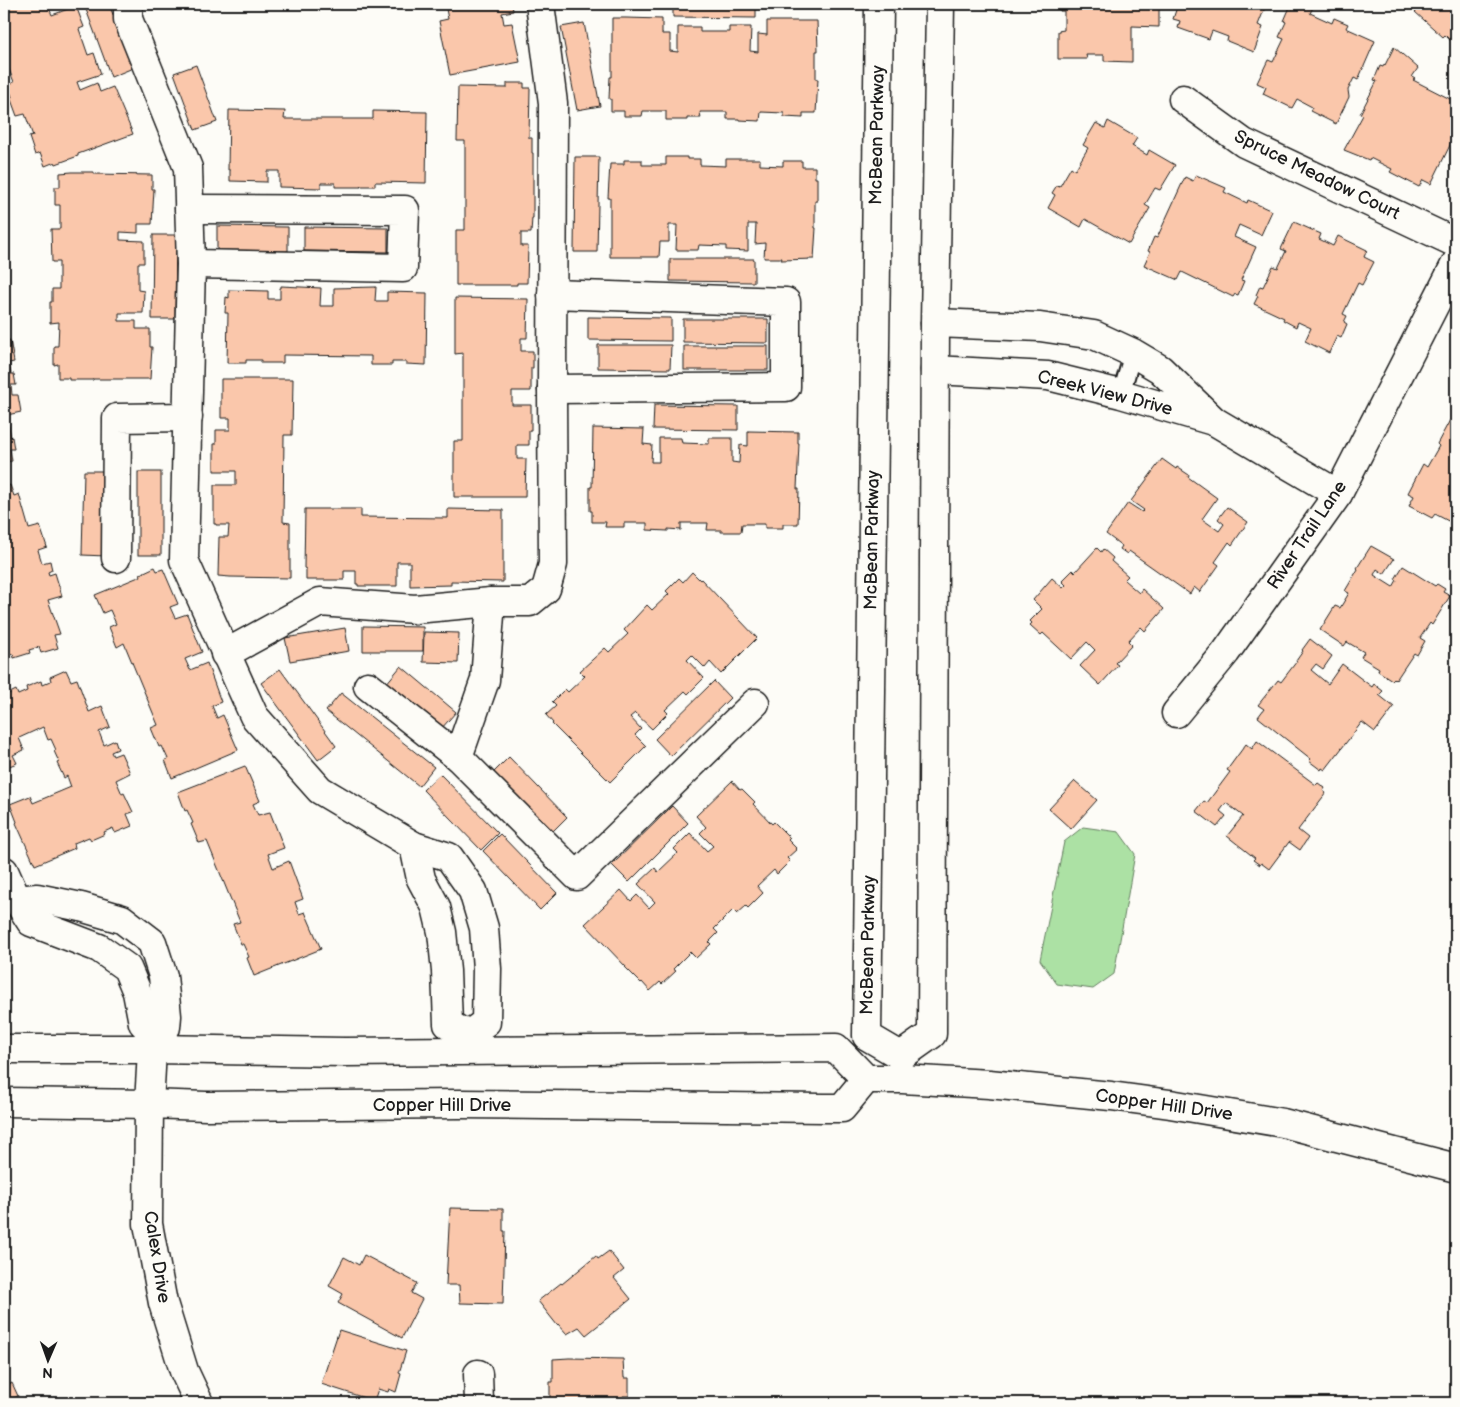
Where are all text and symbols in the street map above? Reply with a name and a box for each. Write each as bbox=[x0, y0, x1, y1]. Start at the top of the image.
street label: McBean Parkway bbox=[865, 64, 889, 205]
street label: Spruce Meadow Court bbox=[1231, 126, 1404, 224]
street label: Creek View Drive bbox=[1035, 366, 1175, 420]
street label: McBean Parkway bbox=[860, 469, 884, 610]
street label: River Trail Lane bbox=[1263, 476, 1351, 593]
street label: McBean Parkway bbox=[856, 874, 880, 1015]
street label: Copper Hill Drive bbox=[1094, 1085, 1234, 1125]
street label: Copper Hill Drive bbox=[373, 1095, 512, 1116]
street label: Calex Drive bbox=[139, 1209, 175, 1305]
north arrow bbox=[22, 1334, 72, 1384]
text: N bbox=[42, 1364, 53, 1381]

